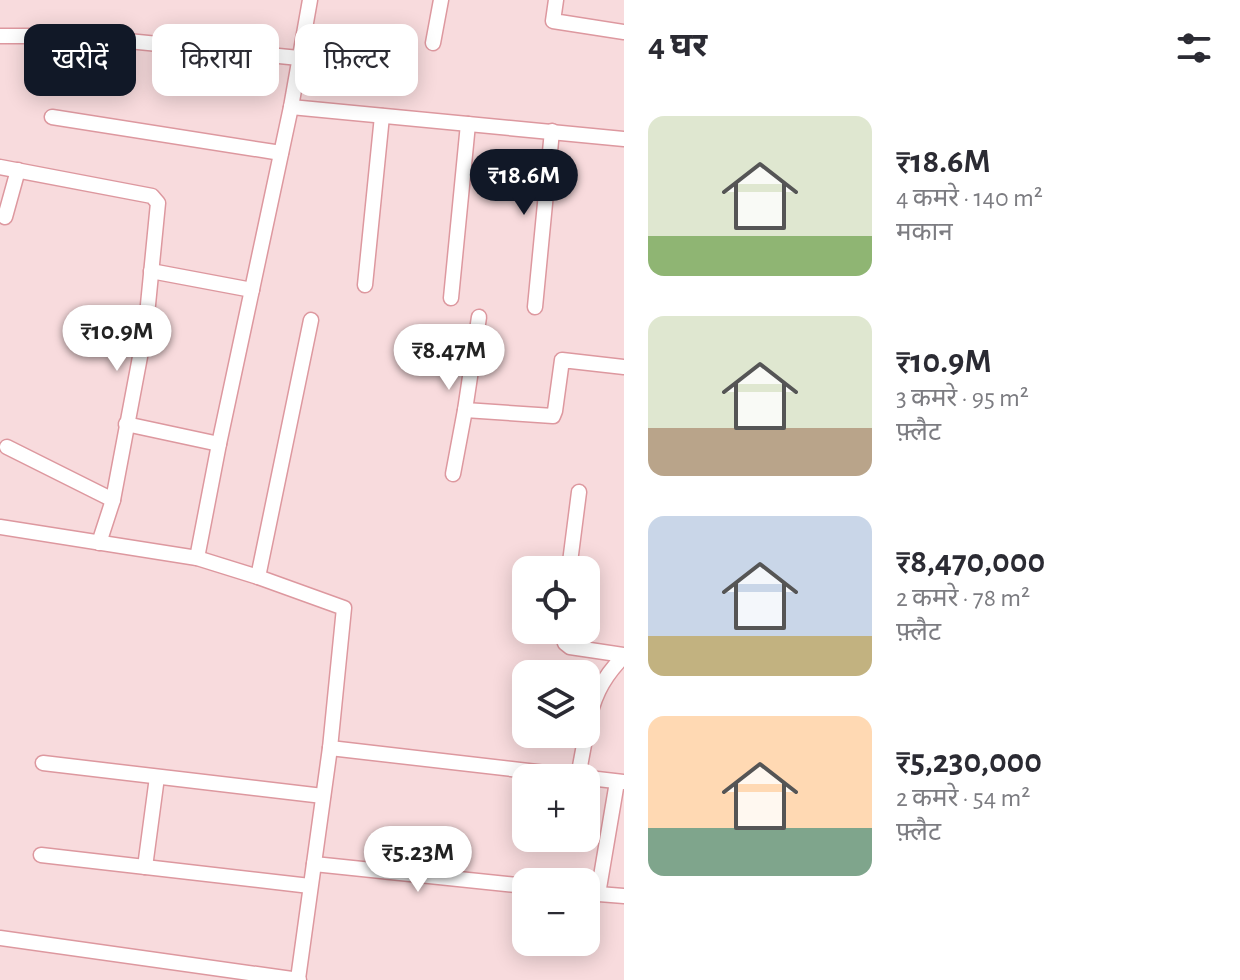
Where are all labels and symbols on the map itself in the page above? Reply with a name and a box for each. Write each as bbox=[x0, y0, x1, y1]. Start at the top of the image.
pin: ₹18.6M bbox=[459, 149, 589, 217]
pin: ₹10.9M bbox=[52, 305, 182, 373]
pin: ₹8.47M bbox=[384, 324, 514, 392]
pin: ₹5.23M bbox=[353, 826, 483, 894]

